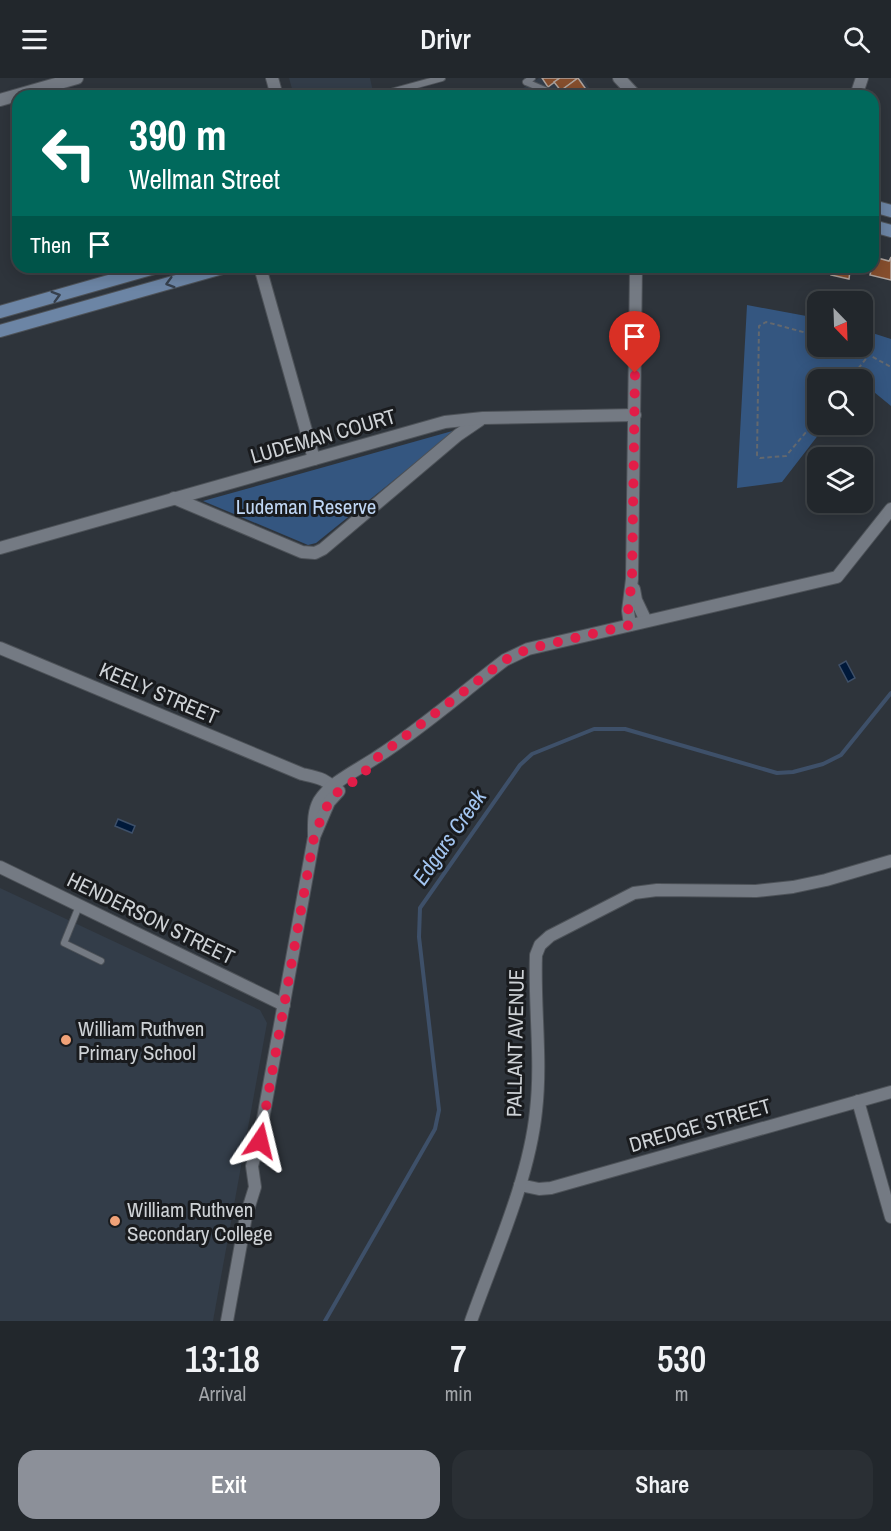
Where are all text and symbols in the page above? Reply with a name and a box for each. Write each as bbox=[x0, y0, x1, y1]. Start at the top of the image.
text: Drivr bbox=[420, 21, 471, 57]
icon: menu bbox=[18, 23, 51, 56]
icon: search bbox=[840, 23, 873, 56]
text: 390 m bbox=[129, 107, 227, 163]
icon: left bbox=[30, 114, 108, 192]
text: Wellman Street bbox=[129, 161, 280, 197]
icon: arrive bbox=[83, 228, 116, 261]
text: Then bbox=[30, 230, 71, 260]
one-way arrow bbox=[165, 276, 176, 288]
one-way arrow bbox=[50, 291, 61, 303]
north arrow bbox=[807, 291, 873, 357]
map controls bbox=[807, 291, 873, 513]
pin bbox=[609, 311, 660, 373]
icon: arrive bbox=[618, 320, 651, 353]
button: search bbox=[807, 369, 873, 435]
street label: LUDEMAN COURT bbox=[247, 401, 399, 471]
button: layers bbox=[807, 447, 873, 513]
park label: Ludeman Reserve bbox=[236, 492, 376, 521]
street label: KEELY STREET bbox=[95, 655, 223, 731]
water label: Edgars Creek bbox=[405, 782, 493, 891]
street label: HENDERSON STREET bbox=[63, 865, 240, 971]
street label: PALLANT AVENUE bbox=[499, 969, 531, 1117]
place label: William Ruthven Primary School bbox=[78, 1014, 204, 1067]
marker: William Ruthven Primary School bbox=[59, 1033, 73, 1047]
street label: DREDGE STREET bbox=[626, 1091, 775, 1159]
position arrow bbox=[228, 1109, 292, 1173]
place label: William Ruthven Secondary College bbox=[127, 1195, 273, 1248]
marker: William Ruthven Secondary College bbox=[108, 1214, 122, 1228]
text: 13:18 bbox=[185, 1335, 260, 1383]
text: 7 bbox=[450, 1335, 467, 1383]
text: 530 bbox=[657, 1335, 706, 1383]
text: Arrival bbox=[199, 1380, 246, 1407]
text: min bbox=[445, 1380, 472, 1407]
text: m bbox=[675, 1380, 688, 1407]
button: Exit bbox=[18, 1450, 440, 1519]
button: Share bbox=[452, 1450, 873, 1519]

